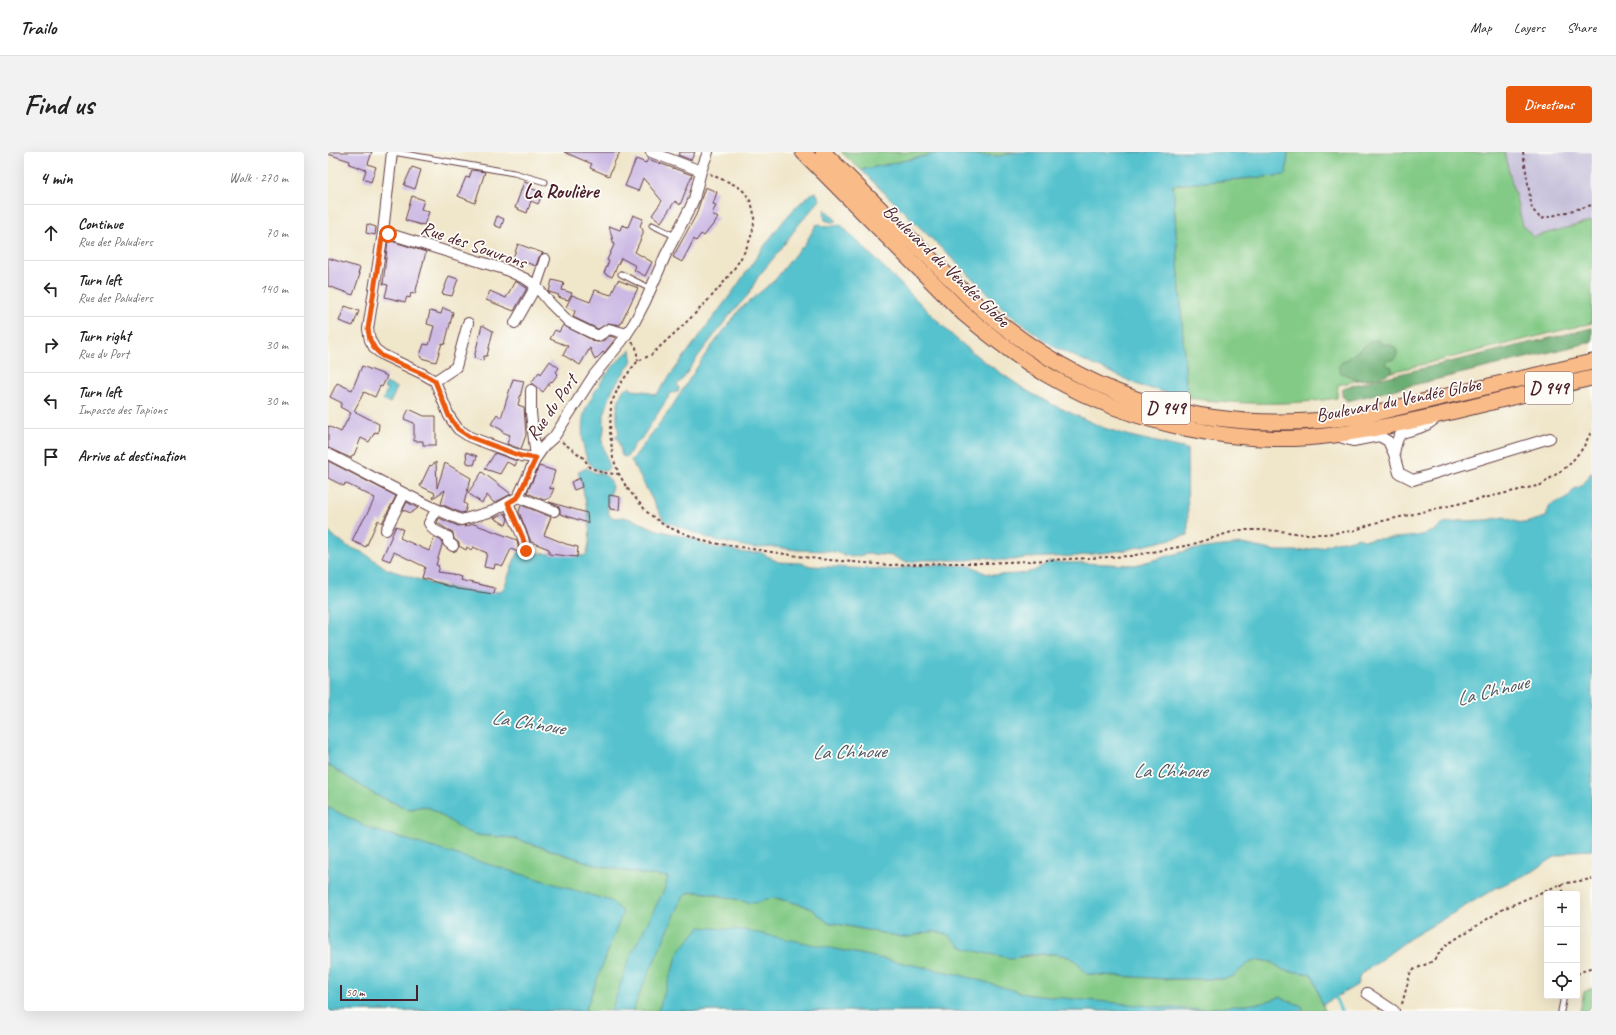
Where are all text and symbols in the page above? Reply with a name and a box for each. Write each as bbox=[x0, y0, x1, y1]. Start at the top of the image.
text: Trailo bbox=[20, 16, 56, 40]
text: Map bbox=[1470, 19, 1492, 36]
text: Layers bbox=[1514, 19, 1545, 36]
text: Share bbox=[1567, 19, 1596, 36]
button: Directions bbox=[1506, 86, 1592, 123]
text: Find us bbox=[24, 87, 94, 122]
text: 4 min bbox=[40, 168, 73, 189]
text: Walk · 270 m bbox=[229, 170, 288, 186]
district label: La Roulière bbox=[524, 179, 601, 204]
street label: Boulevard du Vendée Globe bbox=[878, 199, 1016, 334]
text: Continue bbox=[78, 215, 123, 234]
street label: Rue des Souvrons bbox=[418, 216, 531, 275]
icon: ahead bbox=[40, 222, 62, 244]
text: 70 m bbox=[266, 225, 288, 241]
route start bbox=[379, 225, 397, 243]
text: Rue des Paludiers bbox=[78, 234, 153, 250]
text: Turn left bbox=[78, 271, 121, 290]
icon: left bbox=[40, 278, 62, 300]
text: 140 m bbox=[260, 281, 288, 297]
text: Rue des Paludiers bbox=[78, 290, 153, 306]
text: Turn right bbox=[78, 327, 131, 346]
icon: right bbox=[40, 334, 62, 356]
text: 30 m bbox=[266, 337, 288, 353]
text: Rue du Port bbox=[78, 346, 129, 362]
street label: Rue du Port bbox=[521, 368, 585, 445]
street label: Boulevard du Vendée Globe bbox=[1314, 372, 1484, 428]
road number: D 949 bbox=[1525, 372, 1573, 404]
text: Turn left bbox=[78, 383, 121, 402]
icon: left bbox=[40, 390, 62, 412]
road number: D 949 bbox=[1142, 392, 1190, 424]
text: 30 m bbox=[266, 393, 288, 409]
text: Impasse des Tapions bbox=[78, 402, 167, 418]
icon: arrive bbox=[40, 446, 62, 468]
text: Arrive at destination bbox=[78, 447, 185, 466]
route end bbox=[517, 542, 535, 560]
water label: La Ch'noue bbox=[1454, 669, 1534, 711]
water label: La Ch'noue bbox=[490, 704, 570, 741]
water label: La Ch'noue bbox=[812, 738, 889, 765]
water label: La Ch'noue bbox=[1133, 758, 1210, 783]
map controls bbox=[1544, 891, 1580, 999]
button: + bbox=[1544, 891, 1580, 927]
button: − bbox=[1544, 927, 1580, 963]
button: locate bbox=[1544, 963, 1580, 999]
scale bar bbox=[340, 983, 418, 1002]
text: 50 m bbox=[346, 985, 365, 999]

